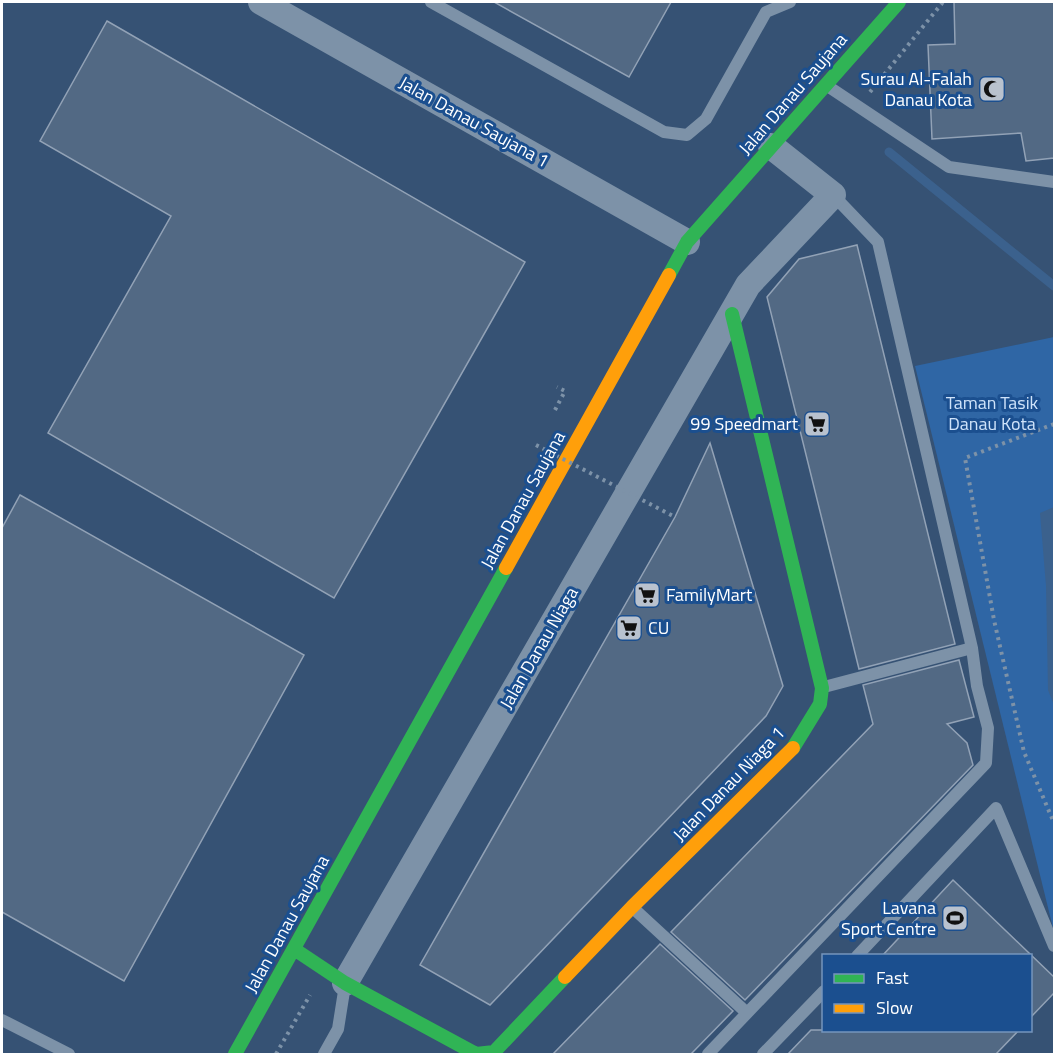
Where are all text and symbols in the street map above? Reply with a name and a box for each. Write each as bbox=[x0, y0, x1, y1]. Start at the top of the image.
street label: Jalan Danau Saujana bbox=[732, 27, 853, 161]
place label: Surau Al-Falah Danau Kota bbox=[860, 65, 972, 113]
street label: Jalan Danau Saujana 1 bbox=[394, 69, 554, 174]
mosque icon: Surau Al-Falah Danau Kota bbox=[977, 74, 1007, 104]
park label: Taman Tasik Danau Kota bbox=[946, 389, 1039, 437]
supermarket icon: 99 Speedmart bbox=[802, 409, 832, 439]
place label: 99 Speedmart bbox=[690, 410, 799, 437]
street label: Jalan Danau Saujana bbox=[473, 426, 572, 574]
supermarket icon: FamilyMart bbox=[632, 580, 662, 610]
place label: FamilyMart bbox=[666, 581, 753, 608]
street label: Jalan Danau Niaga bbox=[493, 582, 585, 714]
supermarket icon: CU bbox=[614, 613, 644, 643]
place label: CU bbox=[648, 614, 669, 641]
street label: Jalan Danau Niaga 1 bbox=[666, 720, 791, 847]
street label: Jalan Danau Saujana bbox=[237, 850, 336, 998]
place label: Lavana Sport Centre bbox=[841, 894, 936, 942]
sports icon: Lavana Sport Centre bbox=[940, 903, 970, 933]
legend bbox=[822, 954, 1032, 1032]
text: Fast bbox=[876, 964, 909, 991]
text: Slow bbox=[876, 994, 913, 1021]

